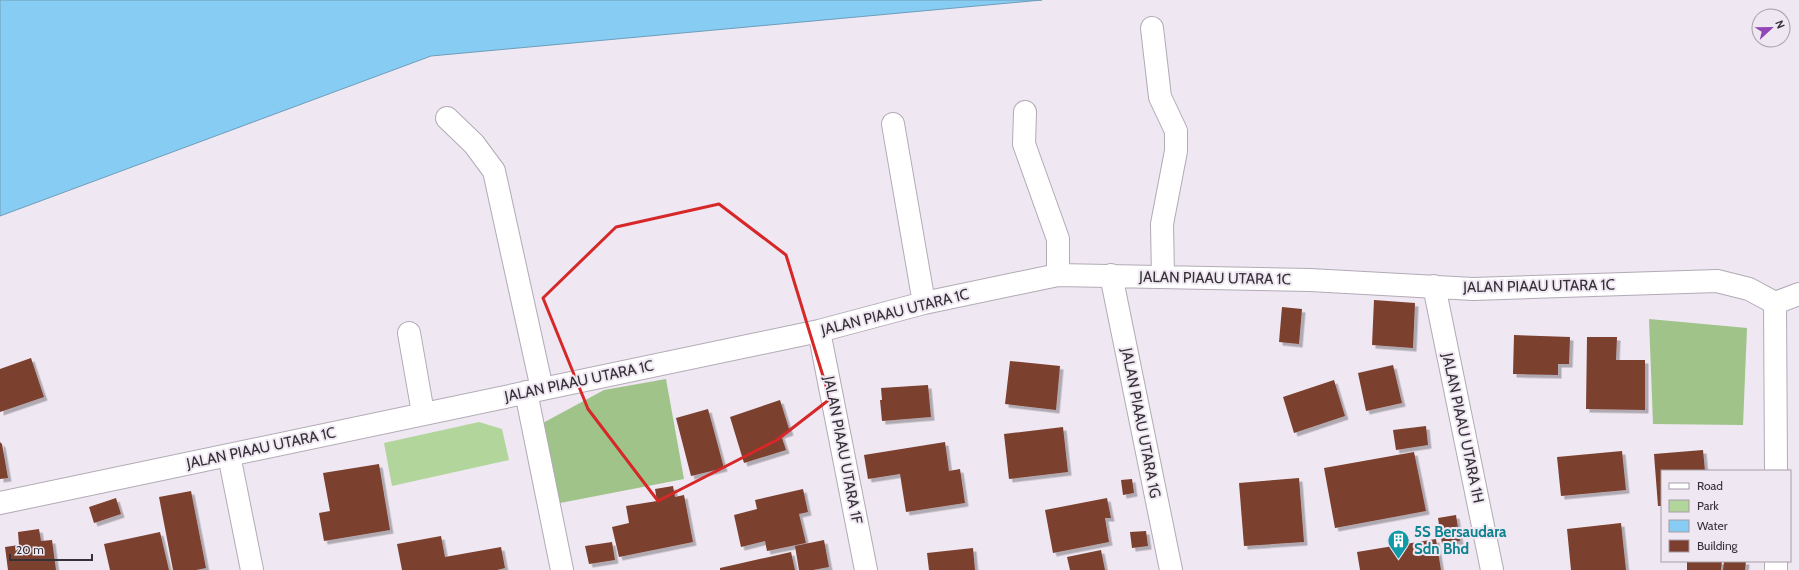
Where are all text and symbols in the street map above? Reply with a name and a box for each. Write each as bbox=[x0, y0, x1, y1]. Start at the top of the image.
north arrow bbox=[1751, 8, 1791, 48]
text: N bbox=[1772, 18, 1788, 30]
street label: JALAN PIAAU UTARA 1C bbox=[1138, 268, 1291, 288]
street label: JALAN PIAAU UTARA 1C bbox=[1462, 276, 1615, 296]
street label: JALAN PIAAU UTARA 1C bbox=[818, 285, 971, 339]
street label: JALAN PIAAU UTARA 1G bbox=[1117, 345, 1164, 500]
street label: JALAN PIAAU UTARA 1H bbox=[1438, 350, 1488, 505]
street label: JALAN PIAAU UTARA 1C bbox=[502, 356, 655, 406]
street label: JALAN PIAAU UTARA 1F bbox=[820, 374, 866, 526]
street label: JALAN PIAAU UTARA 1C bbox=[184, 423, 337, 473]
legend bbox=[1661, 470, 1791, 562]
text: Road bbox=[1697, 478, 1723, 493]
text: Park bbox=[1697, 498, 1719, 513]
text: Water bbox=[1697, 518, 1728, 533]
place label: 5S Bersaudara Sdn Bhd bbox=[1414, 523, 1507, 558]
building icon: 5S Bersaudara Sdn Bhd bbox=[1386, 528, 1412, 561]
scale bar bbox=[10, 536, 92, 562]
text: Building bbox=[1697, 538, 1739, 553]
text: 20 m bbox=[16, 542, 44, 557]

